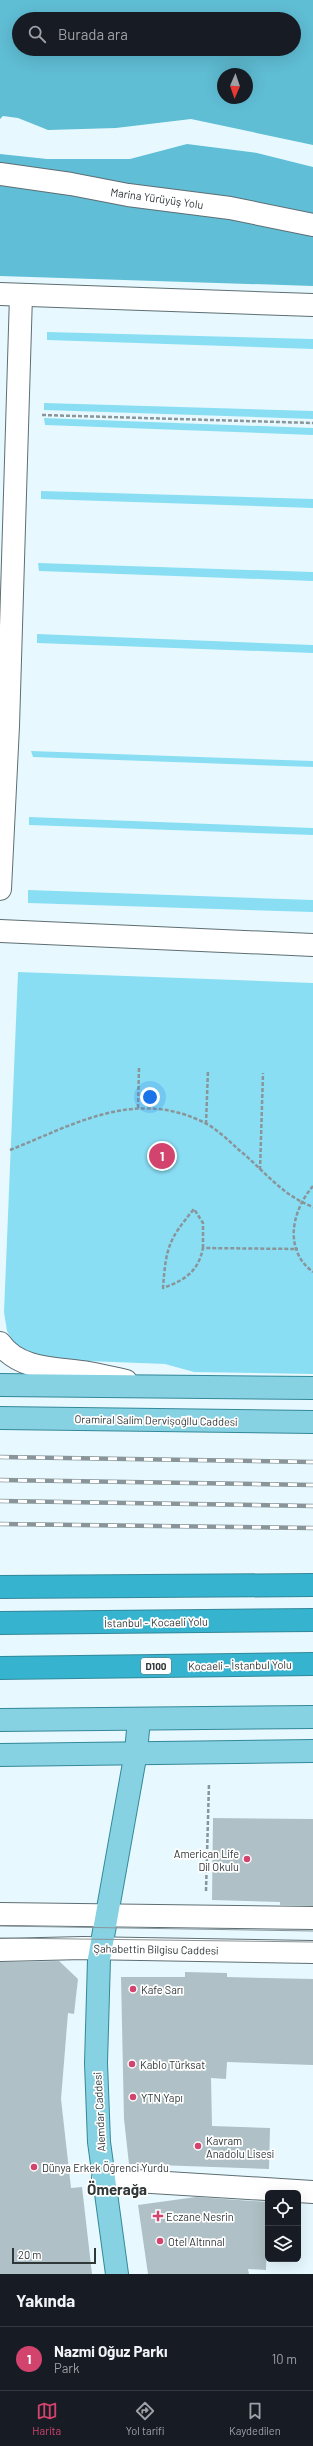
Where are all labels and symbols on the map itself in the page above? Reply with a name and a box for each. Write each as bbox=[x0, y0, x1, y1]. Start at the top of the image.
north arrow bbox=[217, 68, 253, 104]
street label: Marina Yürüyüş Yolu bbox=[110, 185, 204, 211]
your location bbox=[140, 1087, 160, 1107]
pin: 1 bbox=[149, 1141, 175, 1171]
street label: Oramiral Salim Dervişoğllu Caddesi bbox=[74, 1412, 238, 1428]
street label: İstanbul - Kocaeli Yolu bbox=[104, 1614, 208, 1629]
street label: Kocaeli - İstanbul Yolu bbox=[188, 1657, 292, 1672]
road number: D100 bbox=[141, 1658, 171, 1674]
place label: American Life Dil Okulu bbox=[174, 1847, 239, 1873]
marker: American Life Dil Okulu bbox=[242, 1854, 252, 1864]
street label: Şahabettin Bilgisu Caddesi bbox=[94, 1941, 218, 1957]
place label: Kafe Sarı bbox=[141, 1983, 183, 1996]
marker: Kafe Sarı bbox=[128, 1984, 138, 1994]
place label: Kablo Türksat bbox=[140, 2058, 205, 2071]
marker: Kablo Türksat bbox=[127, 2059, 137, 2069]
street label: Alemdar Caddesi bbox=[90, 2072, 108, 2152]
place label: YTN Yapı bbox=[141, 2091, 183, 2104]
marker: YTN Yapı bbox=[128, 2092, 138, 2102]
place label: Kavram Anadolu Lisesi bbox=[206, 2134, 274, 2160]
marker: Kavram Anadolu Lisesi bbox=[193, 2141, 203, 2151]
place label: Dünya Erkek Öğrenci Yurdu bbox=[42, 2160, 169, 2174]
marker: Dünya Erkek Öğrenci Yurdu bbox=[29, 2162, 39, 2172]
district label: Ömerağa bbox=[87, 2180, 147, 2198]
place label: Eczane Nesrin bbox=[166, 2210, 234, 2223]
marker: Eczane Nesrin bbox=[153, 2211, 163, 2221]
place label: Otel Altınnal bbox=[168, 2235, 225, 2248]
marker: Otel Altınnal bbox=[155, 2236, 165, 2246]
scale bar bbox=[12, 2246, 96, 2265]

